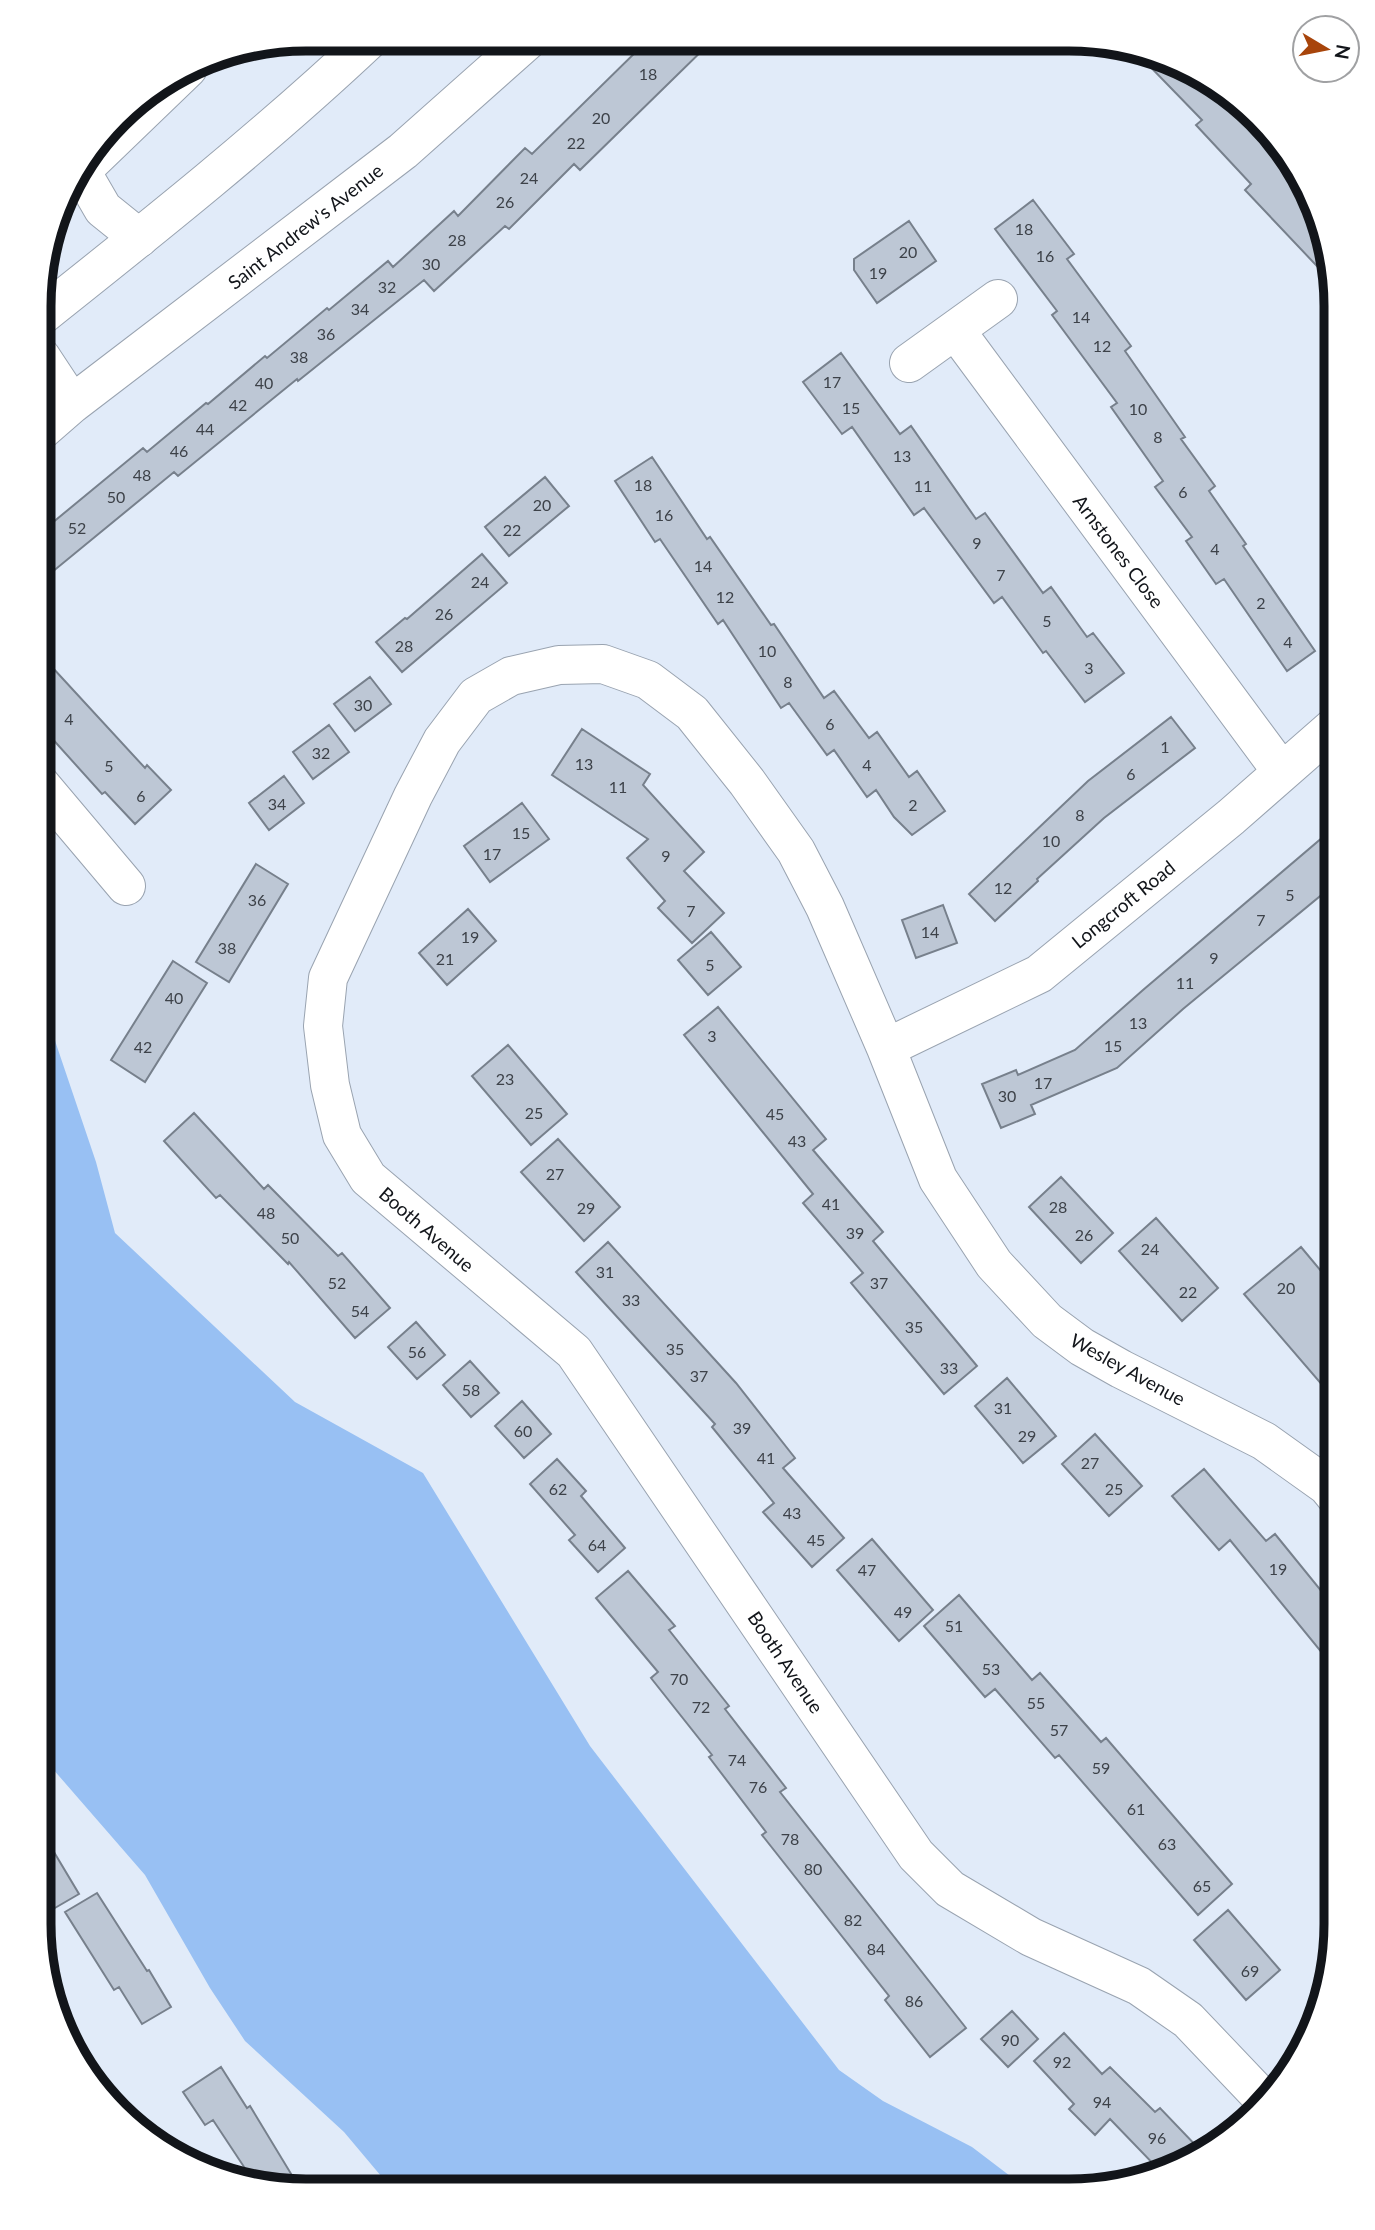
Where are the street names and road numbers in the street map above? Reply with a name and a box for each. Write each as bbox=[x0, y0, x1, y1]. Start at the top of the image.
street label: Saint Andrew's Avenue bbox=[223, 158, 387, 294]
street label: Arnstones Close bbox=[1069, 490, 1169, 612]
street label: Longcroft Road bbox=[1067, 855, 1179, 953]
street label: Booth Avenue bbox=[375, 1182, 479, 1276]
street label: Wesley Avenue bbox=[1067, 1328, 1189, 1410]
street label: Booth Avenue bbox=[743, 1607, 829, 1717]

